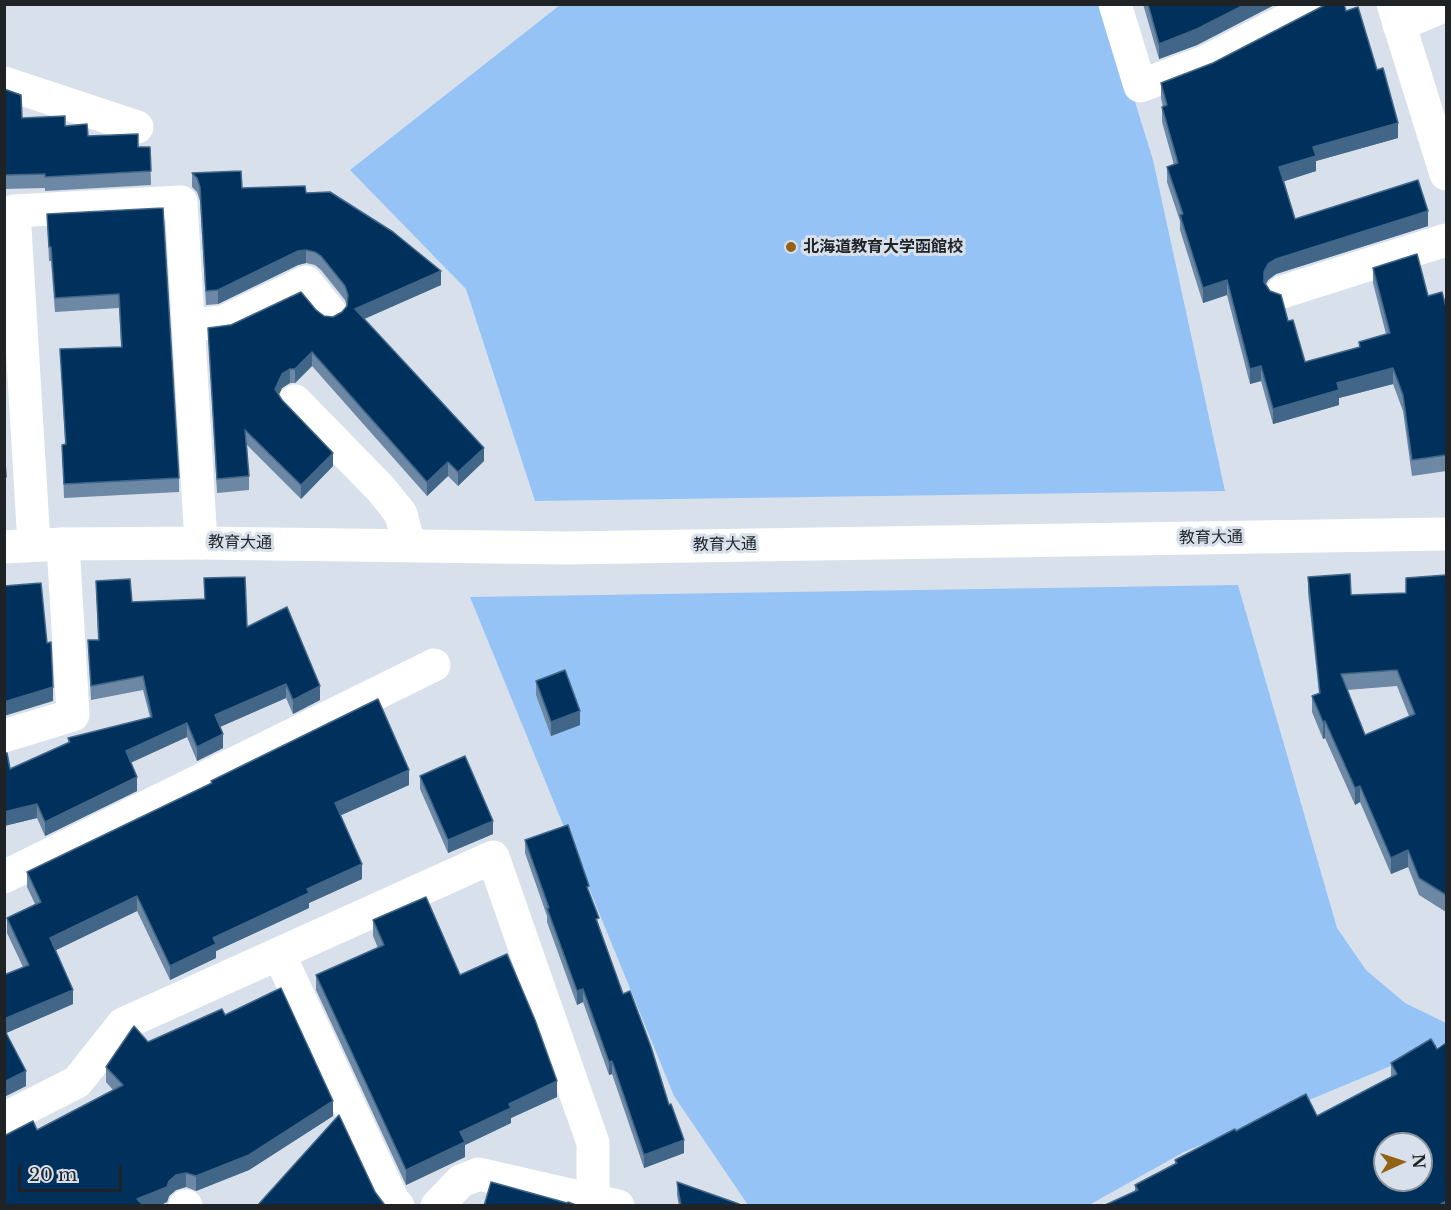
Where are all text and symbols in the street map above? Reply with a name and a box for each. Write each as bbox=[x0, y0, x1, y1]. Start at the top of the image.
place label: 北海道教育大学函館校 bbox=[803, 237, 963, 257]
marker: 北海道教育大学函館校 bbox=[784, 240, 798, 254]
street label: 教育大通 bbox=[1179, 528, 1243, 548]
street label: 教育大通 bbox=[208, 533, 272, 553]
street label: 教育大通 bbox=[693, 535, 757, 555]
north arrow bbox=[1373, 1132, 1433, 1192]
scale bar bbox=[21, 1153, 124, 1191]
text: N bbox=[1409, 1153, 1429, 1169]
text: 20 m bbox=[29, 1164, 77, 1186]

